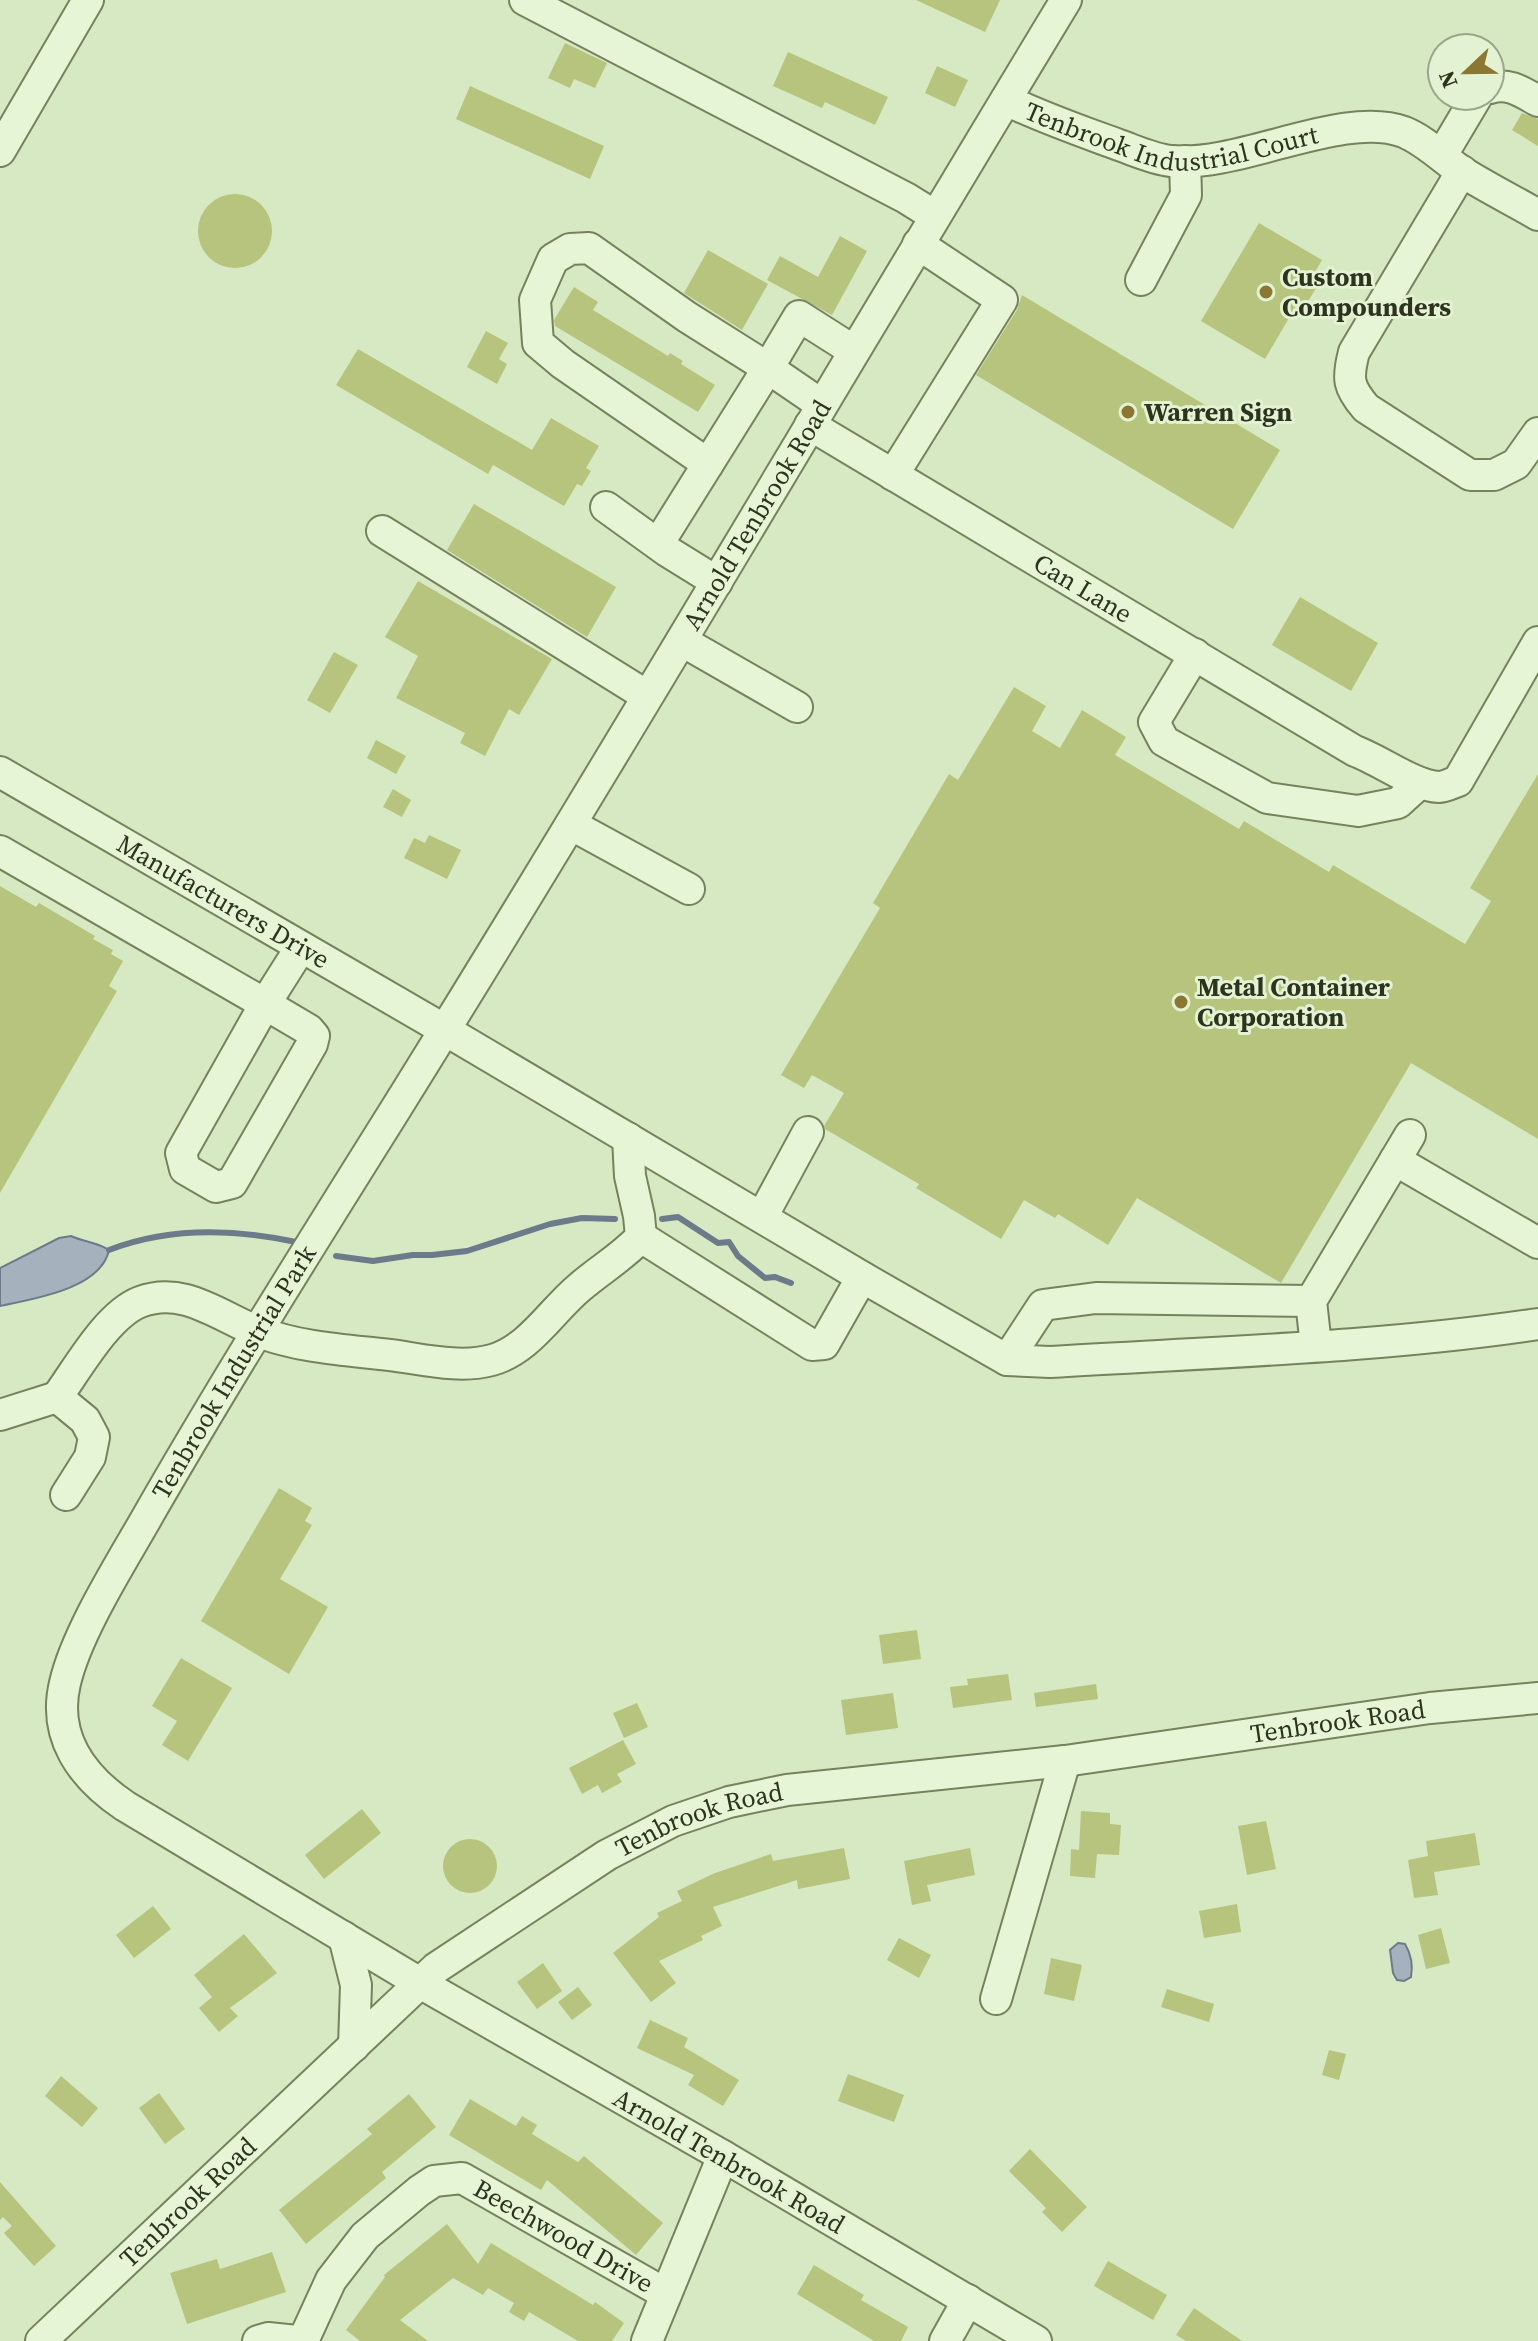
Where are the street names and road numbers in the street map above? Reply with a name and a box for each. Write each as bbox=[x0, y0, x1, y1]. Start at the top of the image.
street label: Tenbrook Industrial Court bbox=[1019, 93, 1322, 180]
street label: Arnold Tenbrook Road bbox=[674, 393, 840, 637]
street label: Can Lane bbox=[1027, 545, 1139, 632]
street label: Manufacturers Drive bbox=[110, 826, 336, 977]
street label: Tenbrook Industrial Park bbox=[143, 1237, 325, 1506]
street label: Tenbrook Road bbox=[1248, 1691, 1428, 1752]
street label: Tenbrook Road bbox=[609, 1773, 786, 1866]
street label: Arnold Tenbrook Road bbox=[606, 2080, 852, 2242]
street label: Tenbrook Road bbox=[111, 2129, 264, 2276]
street label: Beechwood Drive bbox=[467, 2170, 660, 2301]

